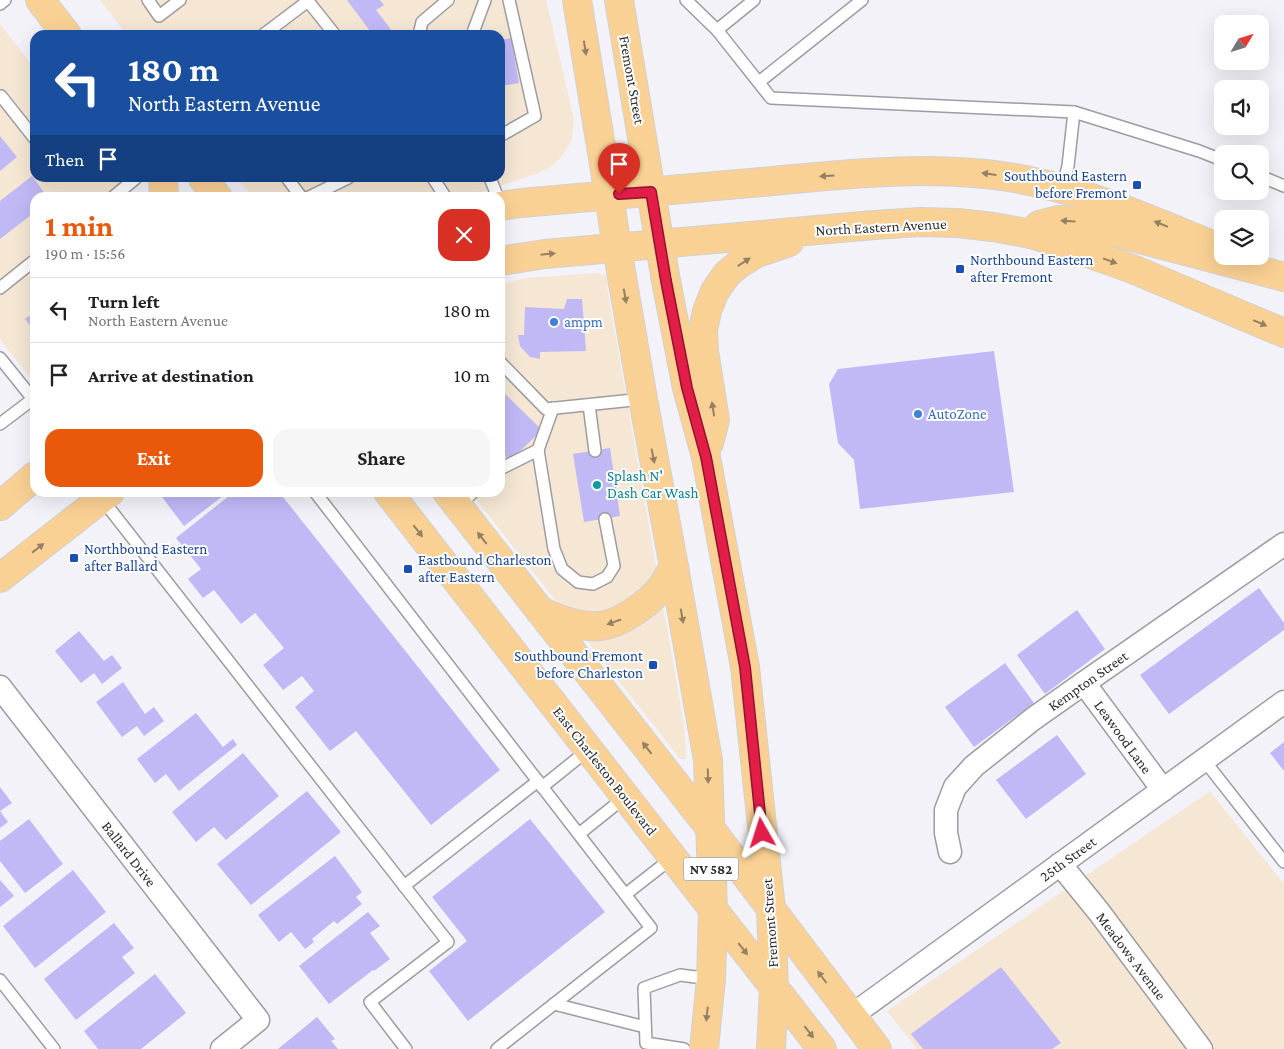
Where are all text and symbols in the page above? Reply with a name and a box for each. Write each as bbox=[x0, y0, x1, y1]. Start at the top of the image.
north arrow bbox=[1214, 15, 1269, 70]
map controls bbox=[1214, 15, 1269, 265]
street label: Fremont Street bbox=[616, 35, 648, 126]
one-way arrow bbox=[582, 40, 590, 56]
icon: left bbox=[45, 50, 110, 115]
text: 180 m bbox=[128, 50, 219, 89]
button: sound bbox=[1214, 80, 1269, 135]
text: North Eastern Avenue bbox=[128, 91, 320, 116]
pin bbox=[598, 143, 640, 194]
icon: arrive bbox=[94, 145, 122, 173]
button: search bbox=[1214, 145, 1269, 200]
text: Then bbox=[45, 149, 84, 170]
icon: arrive bbox=[605, 150, 633, 178]
place label: Southbound Eastern before Fremont bbox=[1004, 168, 1128, 201]
one-way arrow bbox=[981, 170, 997, 178]
one-way arrow bbox=[819, 173, 835, 181]
marker: Southbound Eastern before Fremont bbox=[1131, 179, 1143, 191]
text: 1 min bbox=[45, 209, 113, 242]
button: close bbox=[438, 209, 490, 261]
button: layers bbox=[1214, 210, 1269, 265]
street label: North Eastern Avenue bbox=[815, 216, 947, 238]
one-way arrow bbox=[1060, 217, 1076, 225]
one-way arrow bbox=[1154, 220, 1168, 228]
text: 190 m · 15:56 bbox=[45, 245, 125, 262]
one-way arrow bbox=[541, 250, 557, 258]
place label: Northbound Eastern after Fremont bbox=[970, 252, 1093, 285]
one-way arrow bbox=[737, 257, 750, 266]
one-way arrow bbox=[1103, 258, 1118, 265]
marker: Northbound Eastern after Fremont bbox=[954, 263, 966, 275]
one-way arrow bbox=[621, 288, 629, 304]
text: Turn left bbox=[88, 291, 160, 312]
icon: left bbox=[45, 296, 73, 324]
text: 180 m bbox=[444, 300, 490, 321]
text: North Eastern Avenue bbox=[88, 312, 228, 329]
place label: ampm bbox=[564, 314, 603, 331]
marker: ampm bbox=[548, 316, 560, 328]
one-way arrow bbox=[1253, 320, 1267, 328]
icon: arrive bbox=[45, 361, 73, 389]
text: Arrive at destination bbox=[88, 365, 254, 386]
text: 10 m bbox=[454, 365, 490, 386]
one-way arrow bbox=[709, 401, 717, 417]
place label: AutoZone bbox=[928, 406, 987, 422]
marker: AutoZone bbox=[912, 408, 924, 420]
button: Exit bbox=[45, 429, 263, 487]
button: Share bbox=[273, 429, 490, 487]
one-way arrow bbox=[650, 448, 658, 464]
place label: Splash N' Dash Car Wash bbox=[607, 468, 699, 501]
marker: Splash N' Dash Car Wash bbox=[591, 479, 603, 491]
one-way arrow bbox=[413, 524, 424, 537]
one-way arrow bbox=[477, 532, 488, 545]
place label: Northbound Eastern after Ballard bbox=[84, 541, 207, 574]
one-way arrow bbox=[32, 543, 45, 554]
marker: Northbound Eastern after Ballard bbox=[68, 552, 80, 564]
place label: Eastbound Charleston after Eastern bbox=[418, 552, 552, 585]
marker: Eastbound Charleston after Eastern bbox=[402, 563, 414, 575]
one-way arrow bbox=[679, 608, 687, 624]
one-way arrow bbox=[606, 619, 621, 626]
street label: Kempton Street bbox=[1045, 647, 1132, 715]
place label: Southbound Fremont before Charleston bbox=[514, 648, 644, 681]
marker: Southbound Fremont before Charleston bbox=[647, 659, 659, 671]
street label: Leawood Lane bbox=[1091, 697, 1155, 777]
street label: East Charleston Boulevard bbox=[550, 704, 660, 838]
one-way arrow bbox=[642, 742, 653, 755]
one-way arrow bbox=[705, 768, 713, 784]
position arrow bbox=[735, 806, 787, 858]
street label: Ballard Drive bbox=[99, 818, 160, 890]
street label: 25th Street bbox=[1037, 833, 1100, 885]
road number: NV 582 bbox=[684, 858, 738, 881]
street label: Fremont Street bbox=[759, 877, 781, 968]
street label: Meadows Avenue bbox=[1093, 909, 1169, 1003]
one-way arrow bbox=[738, 942, 749, 955]
one-way arrow bbox=[817, 970, 827, 984]
one-way arrow bbox=[703, 1006, 711, 1022]
one-way arrow bbox=[803, 1025, 814, 1038]

